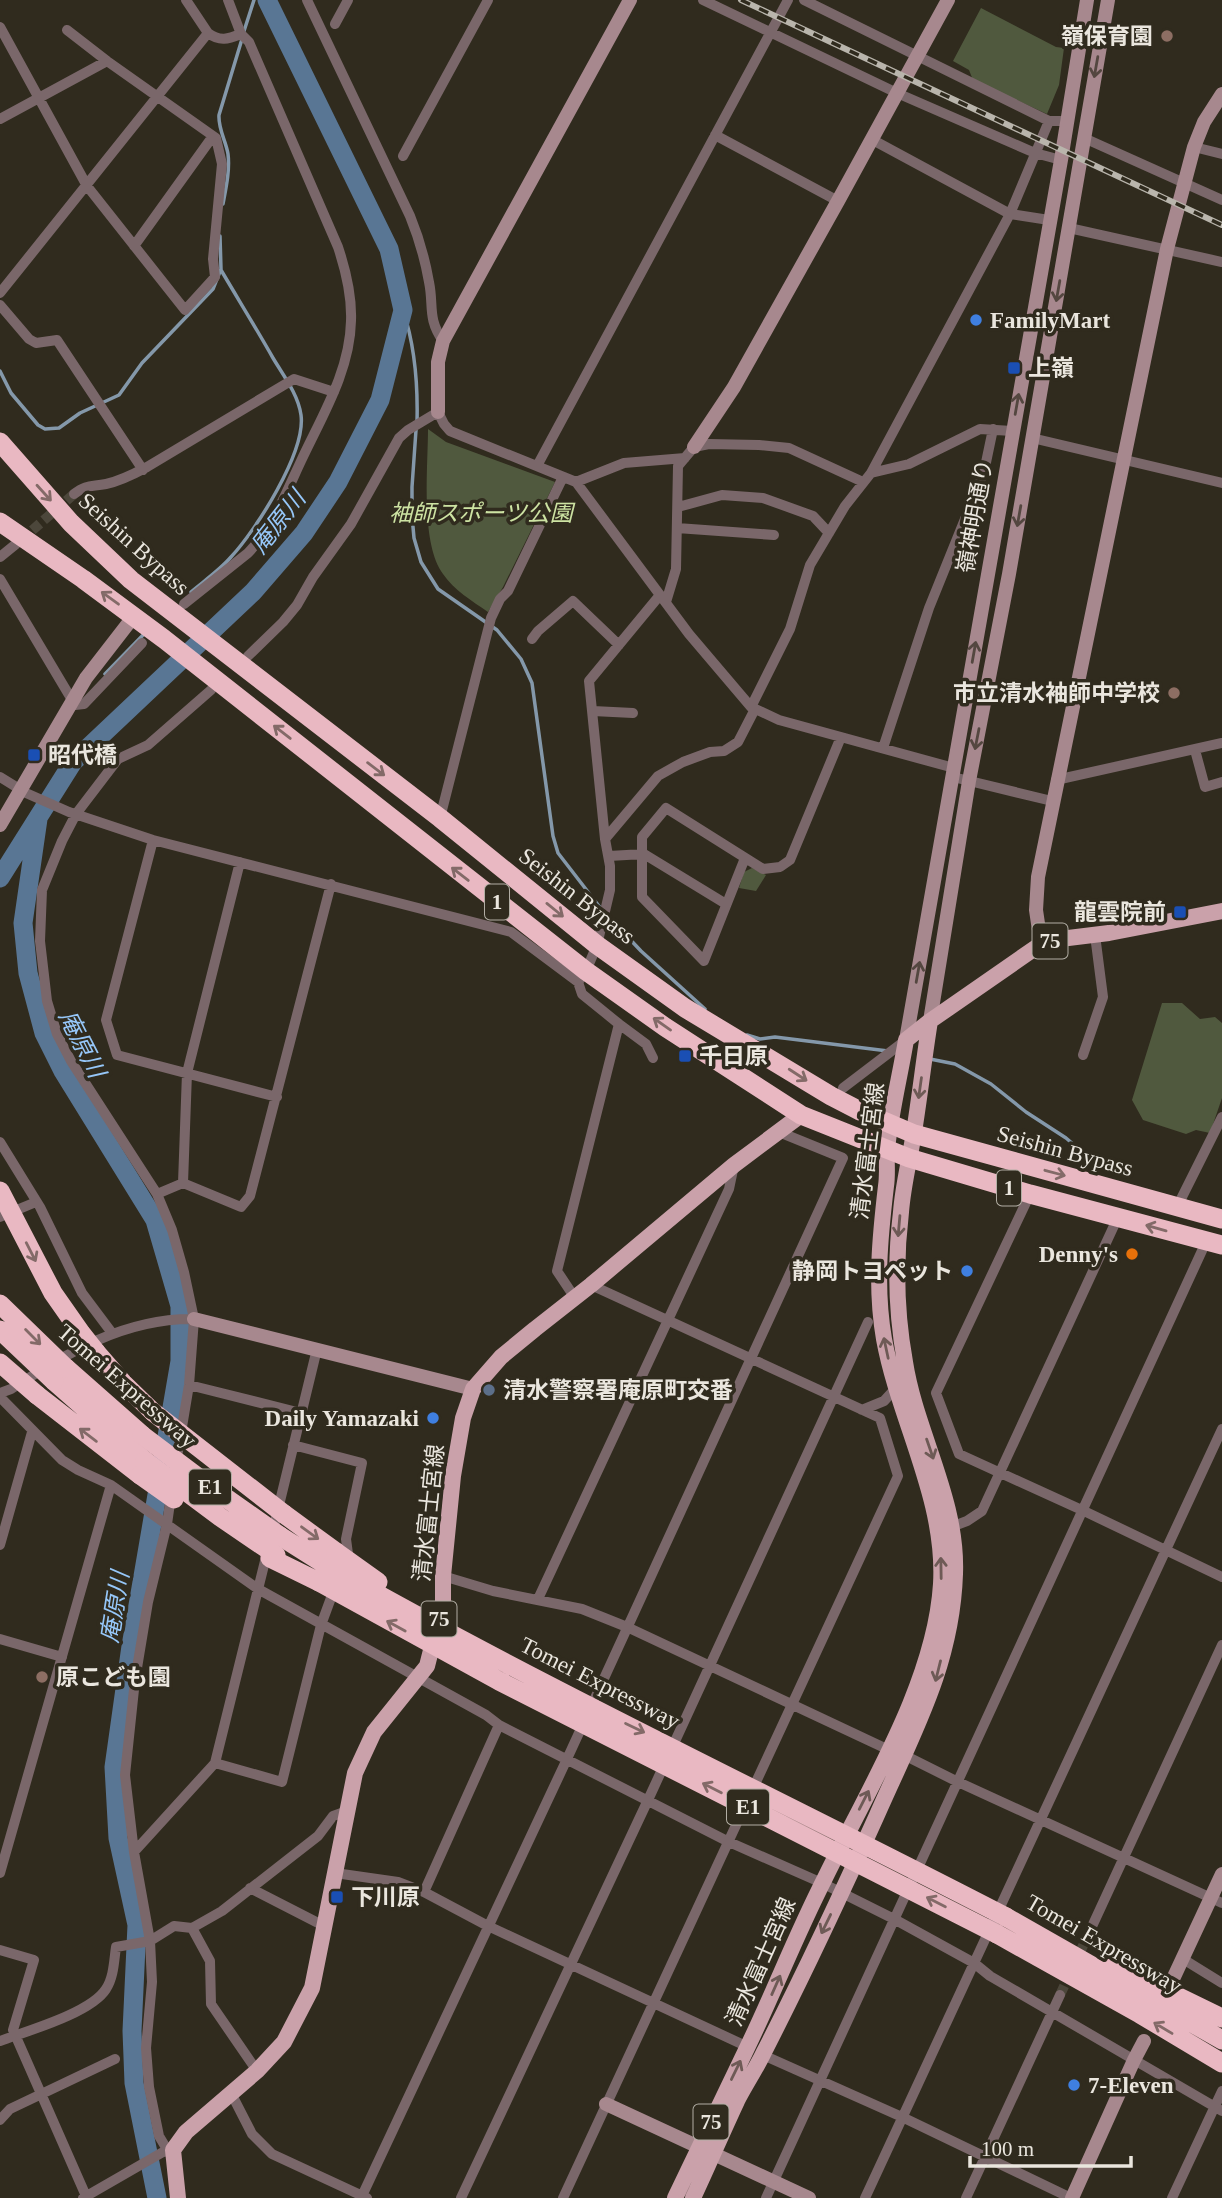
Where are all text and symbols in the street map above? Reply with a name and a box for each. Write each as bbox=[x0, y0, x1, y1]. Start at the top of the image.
place label: 嶺保育園 bbox=[1061, 24, 1153, 49]
marker: 嶺保育園 bbox=[1159, 28, 1175, 44]
one-way arrow bbox=[1089, 55, 1102, 78]
one-way arrow bbox=[1050, 279, 1064, 302]
place label: FamilyMart bbox=[990, 308, 1110, 333]
marker: FamilyMart bbox=[968, 312, 984, 328]
place label: 上嶺 bbox=[1028, 356, 1074, 381]
marker: 上嶺 bbox=[1006, 360, 1022, 376]
one-way arrow bbox=[1011, 393, 1024, 416]
street label: 嶺神明通り bbox=[953, 457, 997, 575]
water label: 庵原川 bbox=[246, 483, 312, 558]
one-way arrow bbox=[36, 484, 53, 501]
street label: Seishin Bypass bbox=[74, 488, 194, 600]
park label: 袖師スポーツ公園 bbox=[389, 501, 576, 526]
one-way arrow bbox=[1012, 504, 1025, 527]
one-way arrow bbox=[101, 591, 120, 606]
one-way arrow bbox=[968, 641, 981, 664]
place label: 市立清水袖師中学校 bbox=[953, 681, 1160, 706]
marker: 市立清水袖師中学校 bbox=[1166, 685, 1182, 701]
one-way arrow bbox=[274, 724, 292, 740]
one-way arrow bbox=[970, 727, 984, 750]
place label: 昭代橋 bbox=[48, 743, 117, 768]
marker: 昭代橋 bbox=[26, 747, 42, 763]
one-way arrow bbox=[366, 762, 385, 777]
street label: Seishin Bypass bbox=[514, 843, 640, 949]
one-way arrow bbox=[452, 866, 470, 881]
road number: 1 bbox=[485, 884, 509, 920]
place label: 龍雲院前 bbox=[1074, 900, 1166, 925]
one-way arrow bbox=[545, 903, 563, 918]
marker: 龍雲院前 bbox=[1172, 904, 1188, 920]
road number: 75 bbox=[1032, 923, 1068, 958]
one-way arrow bbox=[912, 961, 925, 984]
water label: 庵原川 bbox=[54, 1006, 111, 1085]
one-way arrow bbox=[653, 1017, 672, 1031]
place label: 千日原 bbox=[699, 1044, 768, 1069]
marker: 千日原 bbox=[677, 1048, 693, 1064]
one-way arrow bbox=[788, 1067, 807, 1082]
one-way arrow bbox=[914, 1077, 927, 1099]
street label: 清水富士宮線 bbox=[847, 1081, 889, 1221]
street label: Seishin Bypass bbox=[994, 1121, 1136, 1181]
one-way arrow bbox=[1043, 1167, 1065, 1180]
road number: 1 bbox=[997, 1170, 1021, 1206]
one-way arrow bbox=[892, 1214, 905, 1236]
one-way arrow bbox=[1145, 1220, 1167, 1233]
one-way arrow bbox=[25, 1241, 38, 1262]
place label: Denny's bbox=[1039, 1242, 1118, 1267]
marker: Denny's bbox=[1124, 1246, 1140, 1262]
place label: 静岡トヨペット bbox=[792, 1259, 953, 1284]
marker: 静岡トヨペット bbox=[959, 1263, 975, 1279]
street label: Tomei Expressway bbox=[53, 1319, 202, 1453]
one-way arrow bbox=[24, 1328, 41, 1345]
one-way arrow bbox=[879, 1337, 893, 1360]
place label: 清水警察署庵原町交番 bbox=[503, 1378, 733, 1403]
marker: 清水警察署庵原町交番 bbox=[481, 1382, 497, 1398]
place label: Daily Yamazaki bbox=[265, 1406, 420, 1431]
marker: Daily Yamazaki bbox=[425, 1410, 441, 1426]
one-way arrow bbox=[79, 1428, 97, 1443]
one-way arrow bbox=[925, 1437, 937, 1459]
street label: 清水富士宮線 bbox=[409, 1443, 449, 1583]
road number: E1 bbox=[189, 1470, 231, 1504]
one-way arrow bbox=[300, 1526, 319, 1540]
one-way arrow bbox=[934, 1557, 947, 1580]
water label: 庵原川 bbox=[97, 1566, 134, 1645]
road number: 75 bbox=[422, 1602, 457, 1636]
one-way arrow bbox=[386, 1619, 406, 1633]
street label: Tomei Expressway bbox=[516, 1632, 684, 1734]
one-way arrow bbox=[931, 1659, 944, 1682]
place label: 原こども園 bbox=[56, 1665, 171, 1690]
marker: 原こども園 bbox=[34, 1669, 50, 1685]
one-way arrow bbox=[624, 1721, 645, 1735]
one-way arrow bbox=[702, 1781, 723, 1795]
road number: E1 bbox=[727, 1790, 769, 1825]
one-way arrow bbox=[857, 1790, 871, 1811]
place label: 下川原 bbox=[351, 1885, 420, 1910]
marker: 下川原 bbox=[329, 1889, 345, 1905]
street label: Tomei Expressway bbox=[1022, 1889, 1187, 1999]
street label: 清水富士宮線 bbox=[722, 1894, 800, 2030]
one-way arrow bbox=[927, 1895, 947, 1909]
one-way arrow bbox=[819, 1913, 833, 1934]
one-way arrow bbox=[770, 1975, 783, 1996]
one-way arrow bbox=[1154, 2020, 1174, 2034]
one-way arrow bbox=[730, 2060, 744, 2081]
place label: 7-Eleven bbox=[1088, 2073, 1174, 2098]
marker: 7-Eleven bbox=[1066, 2077, 1082, 2093]
road number: 75 bbox=[694, 2104, 728, 2140]
scale bar bbox=[970, 2124, 1131, 2168]
text: 100 m bbox=[981, 2137, 1034, 2161]

